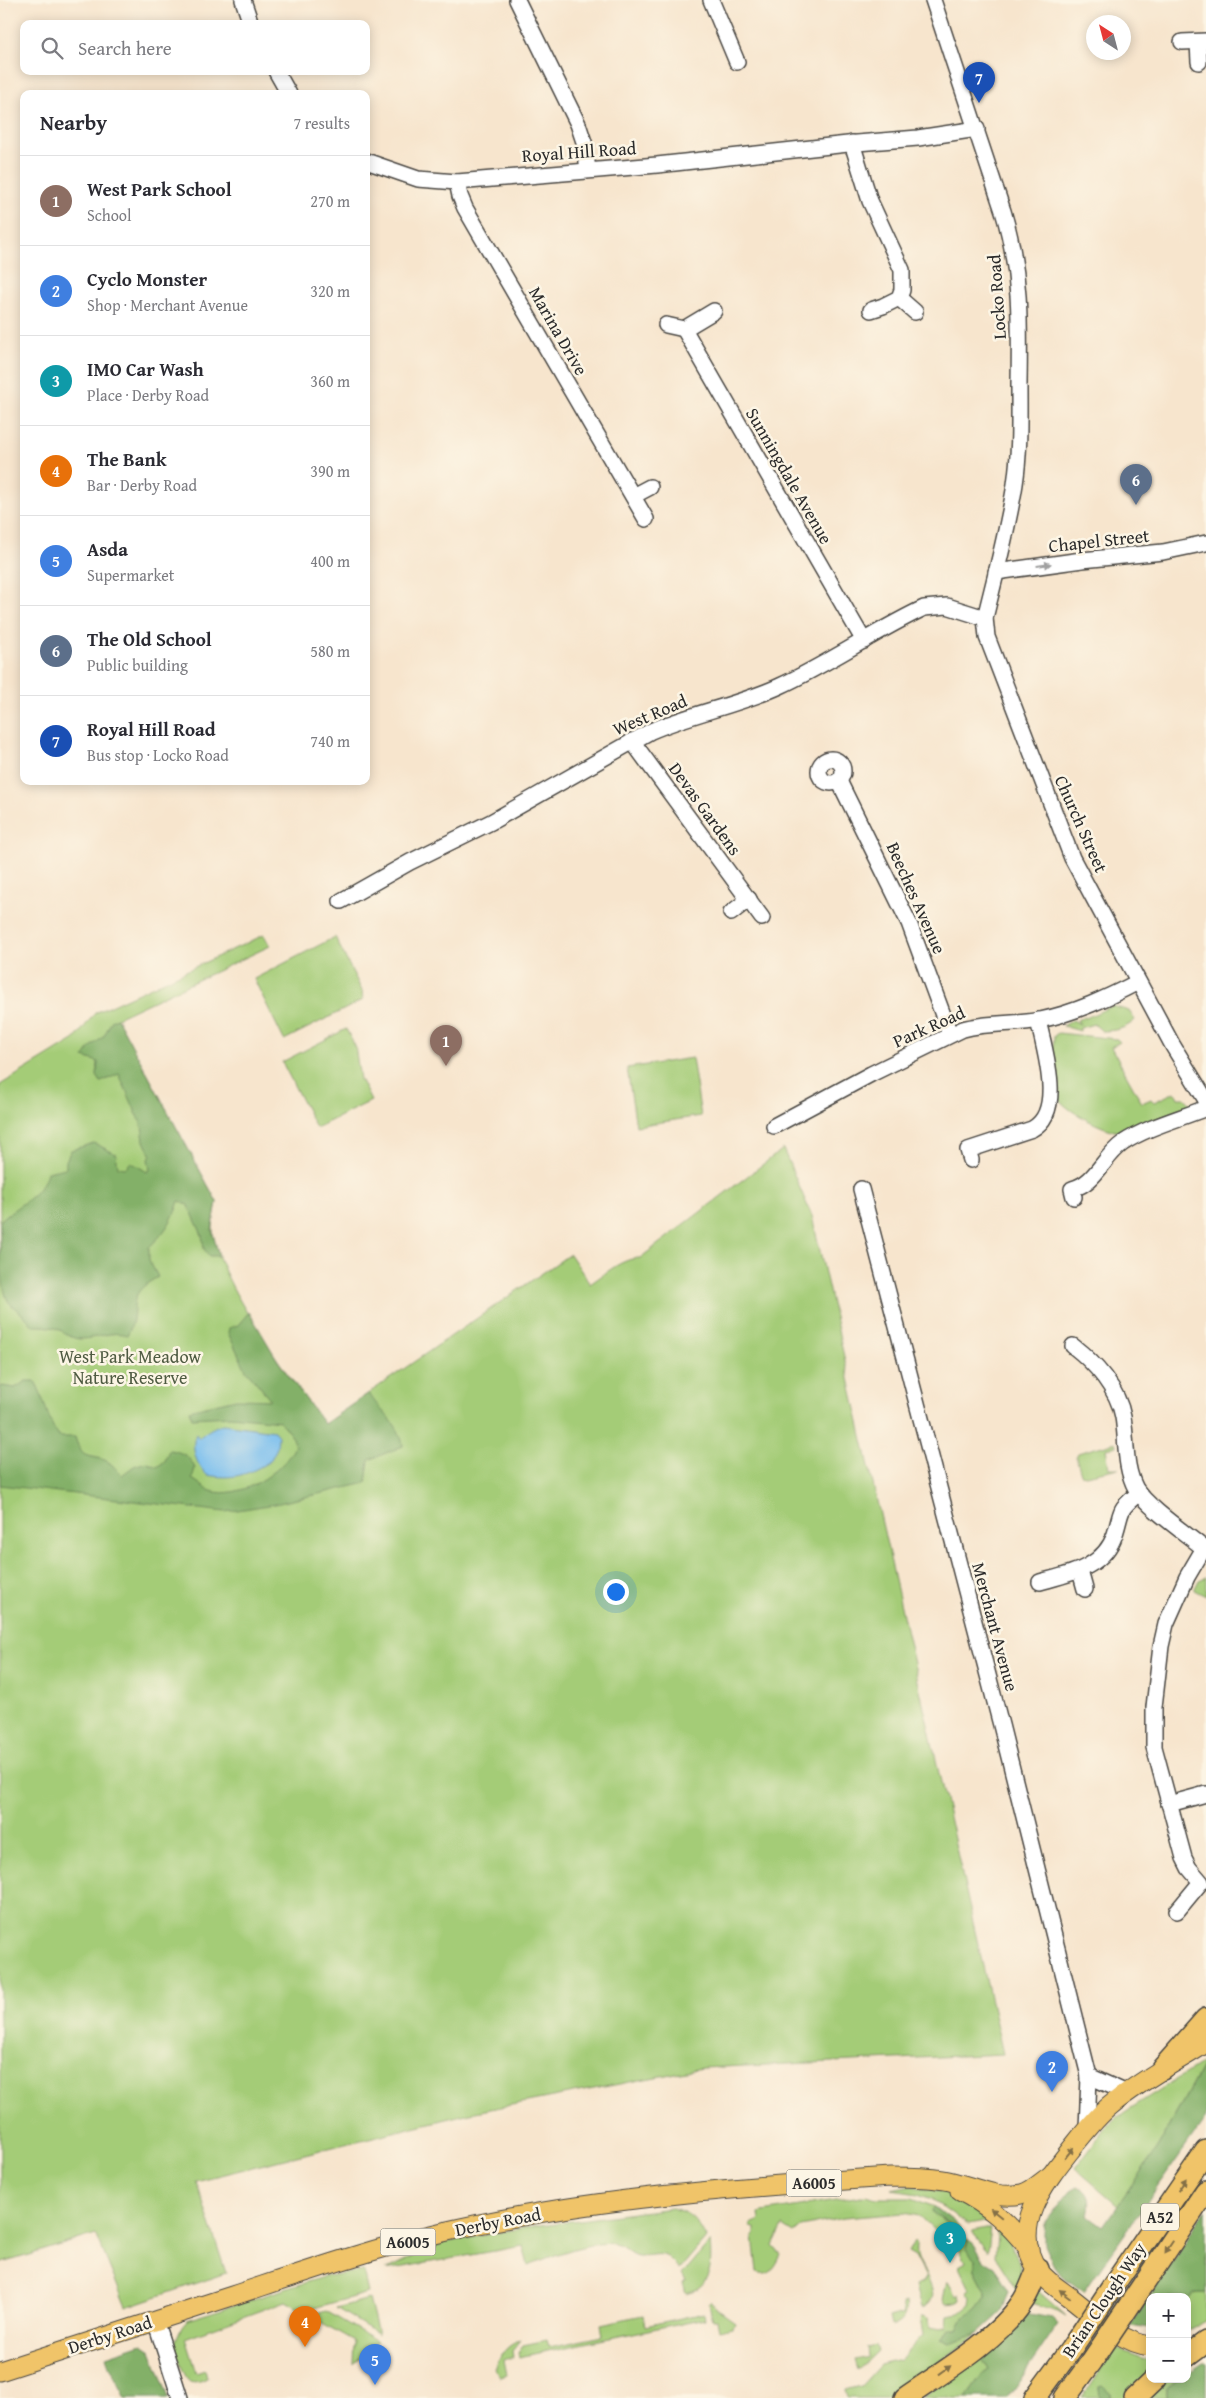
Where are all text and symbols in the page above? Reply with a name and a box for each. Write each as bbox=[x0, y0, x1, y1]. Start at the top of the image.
north arrow bbox=[1086, 15, 1131, 60]
search box bbox=[20, 20, 370, 75]
icon: search bbox=[38, 34, 66, 62]
text: Search here bbox=[78, 34, 172, 62]
pin: 7 bbox=[963, 62, 995, 103]
text: Nearby bbox=[40, 107, 107, 138]
text: 7 results bbox=[293, 111, 350, 135]
street label: Royal Hill Road bbox=[521, 134, 637, 169]
text: West Park School bbox=[87, 175, 232, 203]
text: 1 bbox=[52, 189, 60, 213]
text: 270 m bbox=[310, 189, 350, 213]
text: School bbox=[87, 203, 131, 227]
street label: Locko Road bbox=[980, 253, 1013, 341]
text: Cyclo Monster bbox=[87, 265, 207, 293]
text: 2 bbox=[52, 279, 60, 303]
text: 320 m bbox=[310, 279, 350, 303]
street label: Marina Drive bbox=[522, 281, 595, 380]
text: Shop · Merchant Avenue bbox=[87, 293, 248, 317]
text: IMO Car Wash bbox=[87, 355, 204, 383]
text: 3 bbox=[52, 369, 60, 393]
text: 360 m bbox=[310, 369, 350, 393]
text: Place · Derby Road bbox=[87, 383, 209, 407]
street label: Sunningdale Avenue bbox=[739, 402, 840, 549]
text: The Bank bbox=[87, 445, 166, 473]
text: 4 bbox=[52, 459, 60, 483]
text: 390 m bbox=[310, 459, 350, 483]
pin: 6 bbox=[1120, 464, 1152, 505]
text: Bar · Derby Road bbox=[87, 473, 197, 497]
street label: Chapel Street bbox=[1047, 522, 1151, 559]
text: Asda bbox=[87, 535, 128, 563]
text: 5 bbox=[52, 549, 60, 573]
text: 400 m bbox=[310, 549, 350, 573]
one-way arrow bbox=[1037, 561, 1053, 569]
text: Supermarket bbox=[87, 563, 174, 587]
text: The Old School bbox=[87, 625, 212, 653]
text: 6 bbox=[52, 639, 60, 663]
text: 580 m bbox=[310, 639, 350, 663]
text: Public building bbox=[87, 653, 188, 677]
street label: West Road bbox=[609, 687, 691, 742]
text: Royal Hill Road bbox=[87, 715, 216, 743]
text: 7 bbox=[52, 729, 60, 753]
text: 740 m bbox=[310, 729, 350, 753]
text: Bus stop · Locko Road bbox=[87, 743, 229, 767]
street label: Devas Gardens bbox=[662, 757, 748, 861]
street label: Church Street bbox=[1048, 771, 1115, 877]
street label: Beeches Avenue bbox=[880, 838, 953, 958]
street label: Park Road bbox=[888, 999, 970, 1054]
pin: 1 bbox=[430, 1025, 462, 1066]
park label: West Park Meadow Nature Reserve bbox=[59, 1343, 201, 1391]
street label: Merchant Avenue bbox=[965, 1559, 1026, 1694]
your location bbox=[603, 1579, 629, 1605]
pin: 2 bbox=[1036, 2051, 1068, 2092]
one-way arrow bbox=[1063, 2146, 1074, 2159]
road number: A6005 bbox=[786, 2170, 842, 2196]
one-way arrow bbox=[1177, 2179, 1187, 2192]
street label: Derby Road bbox=[453, 2200, 543, 2243]
road number: A52 bbox=[1141, 2204, 1179, 2230]
one-way arrow bbox=[990, 2208, 1003, 2219]
pin: 3 bbox=[934, 2222, 966, 2263]
road number: A6005 bbox=[380, 2228, 436, 2256]
street label: Brian Clough Way bbox=[1055, 2237, 1152, 2363]
one-way arrow bbox=[1164, 2240, 1174, 2253]
one-way arrow bbox=[1059, 2288, 1072, 2299]
map controls bbox=[1146, 2293, 1191, 2383]
button: + bbox=[1146, 2293, 1191, 2338]
pin: 4 bbox=[289, 2306, 321, 2347]
street label: Derby Road bbox=[64, 2308, 156, 2361]
button: − bbox=[1146, 2338, 1191, 2383]
pin: 5 bbox=[359, 2344, 391, 2385]
one-way arrow bbox=[938, 2365, 952, 2375]

